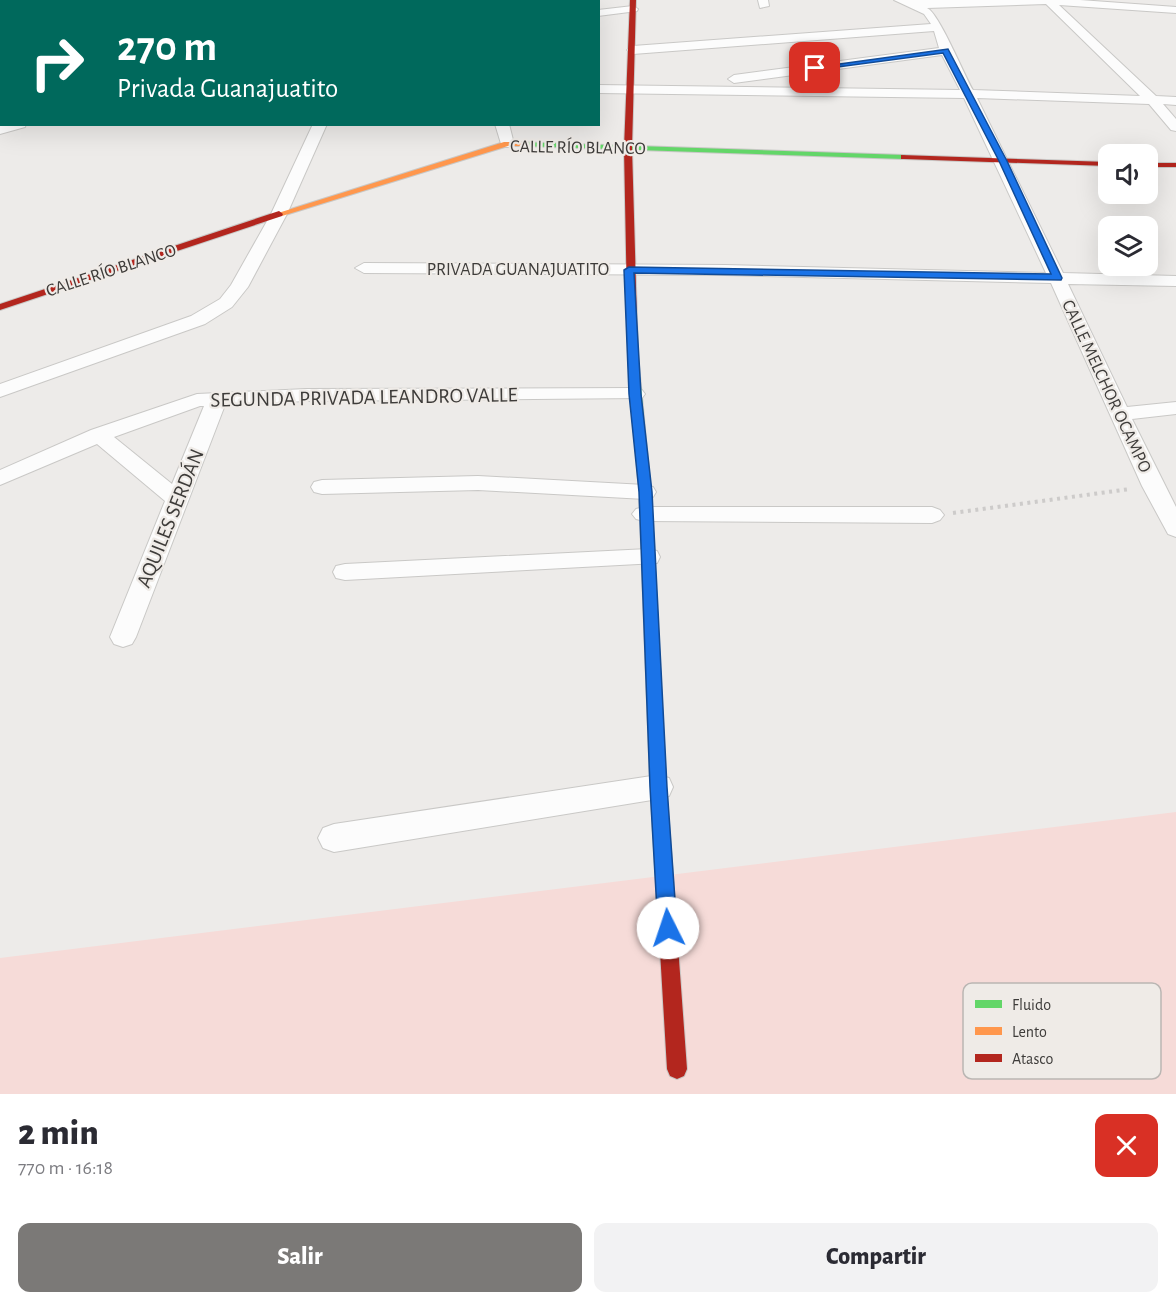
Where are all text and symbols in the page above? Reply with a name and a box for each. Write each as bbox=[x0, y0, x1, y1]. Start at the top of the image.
icon: right bbox=[18, 24, 96, 102]
text: 270 m bbox=[117, 26, 217, 68]
pin bbox=[789, 42, 840, 93]
icon: arrive bbox=[798, 51, 831, 84]
text: Privada Guanajuatito bbox=[117, 75, 338, 102]
street label: CALLE RÍO BLANCO bbox=[510, 135, 646, 158]
map controls bbox=[1098, 144, 1158, 276]
button: sound bbox=[1098, 144, 1158, 204]
button: layers bbox=[1098, 216, 1158, 276]
street label: CALLE RÍO BLANCO bbox=[43, 239, 179, 300]
street label: PRIVADA GUANAJUATITO bbox=[427, 261, 609, 279]
street label: CALLE MELCHOR OCAMPO bbox=[1058, 297, 1154, 475]
street label: SEGUNDA PRIVADA LEANDRO VALLE bbox=[210, 384, 518, 411]
street label: AQUILES SERDÁN bbox=[131, 445, 208, 591]
position arrow bbox=[636, 896, 700, 960]
legend bbox=[963, 983, 1161, 1079]
text: Fluido bbox=[1012, 997, 1051, 1013]
text: Lento bbox=[1012, 1024, 1047, 1040]
text: Atasco bbox=[1012, 1051, 1054, 1067]
button: close bbox=[1095, 1114, 1158, 1177]
text: 2 min bbox=[18, 1115, 99, 1151]
text: 770 m · 16:18 bbox=[18, 1158, 113, 1178]
button: Salir bbox=[18, 1223, 582, 1292]
button: Compartir bbox=[594, 1223, 1158, 1292]

